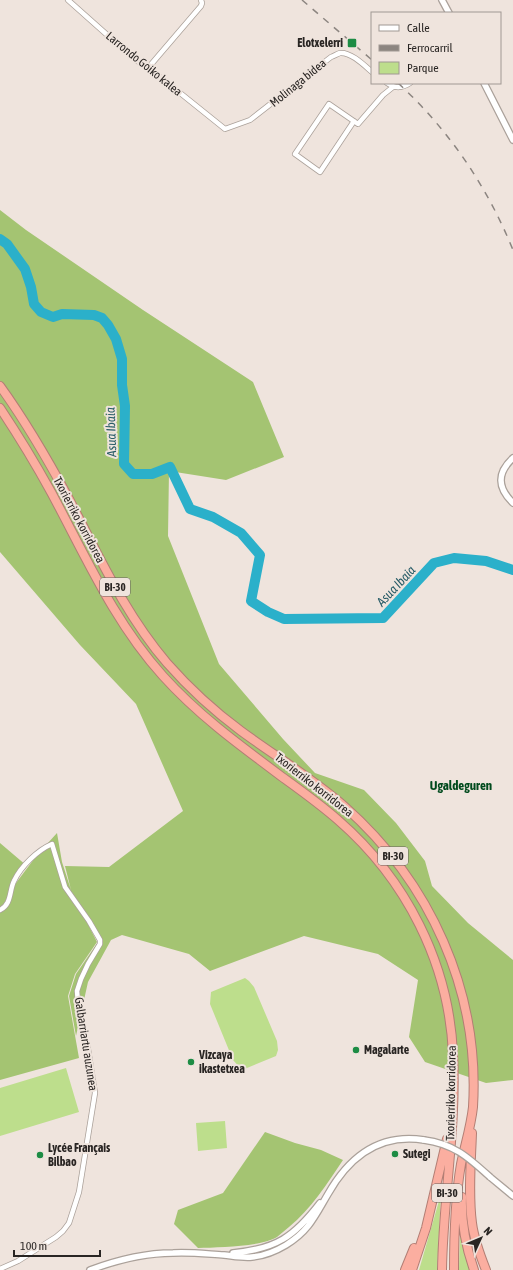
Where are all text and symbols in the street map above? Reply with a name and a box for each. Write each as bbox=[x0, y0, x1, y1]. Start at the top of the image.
legend bbox=[371, 12, 501, 84]
text: Calle bbox=[407, 21, 430, 35]
street label: Larrondo Goiko kalea bbox=[103, 29, 185, 99]
place label: Elotxelerri bbox=[297, 36, 343, 50]
marker: Elotxelerri bbox=[346, 37, 358, 49]
text: Ferrocarril bbox=[407, 41, 454, 55]
street label: Molinaga bidea bbox=[267, 56, 329, 110]
text: Parque bbox=[407, 61, 439, 75]
water label: Asua Ibaia bbox=[103, 407, 119, 458]
street label: Txorierriko korridorea bbox=[50, 475, 108, 565]
water label: Asua Ibaia bbox=[373, 563, 418, 610]
road number: BI-30 bbox=[100, 578, 130, 596]
street label: Txorierriko korridorea bbox=[272, 750, 356, 820]
district label: Ugaldeguren bbox=[430, 778, 492, 793]
road number: BI-30 bbox=[378, 847, 408, 865]
street label: Galbarriartu auzunea bbox=[72, 996, 100, 1092]
place label: Magalarte bbox=[364, 1043, 410, 1057]
marker: Magalarte bbox=[351, 1045, 361, 1055]
street label: Txorierriko korridorea bbox=[443, 1045, 459, 1141]
place label: Vizcaya ikastetxea bbox=[198, 1048, 245, 1076]
marker: Vizcaya ikastetxea bbox=[186, 1057, 196, 1067]
place label: Lycée Français Bilbao bbox=[48, 1141, 111, 1169]
place label: Sutegi bbox=[403, 1147, 431, 1161]
marker: Sutegi bbox=[390, 1149, 400, 1159]
marker: Lycée Français Bilbao bbox=[35, 1150, 45, 1160]
road number: BI-30 bbox=[432, 1184, 462, 1202]
north arrow bbox=[461, 1218, 501, 1258]
text: N bbox=[482, 1225, 495, 1238]
scale bar bbox=[14, 1232, 100, 1258]
text: 100 m bbox=[20, 1239, 47, 1253]

